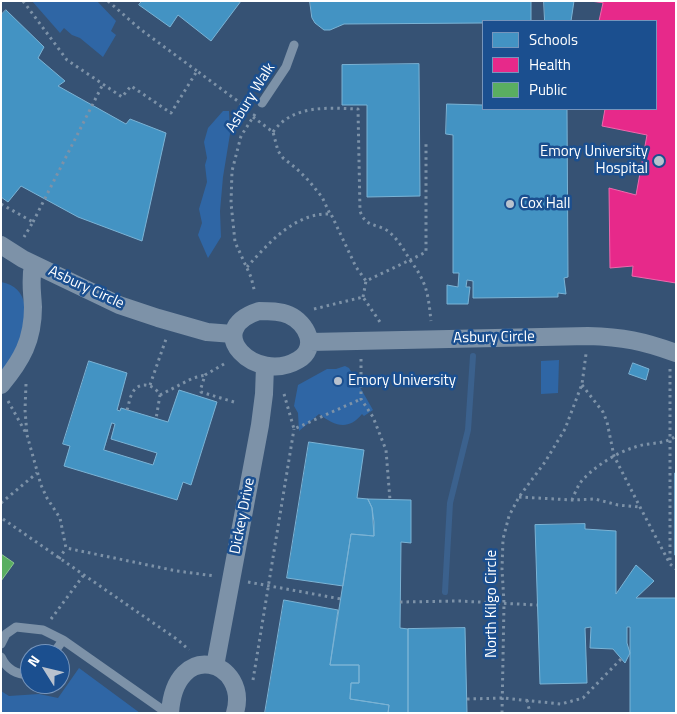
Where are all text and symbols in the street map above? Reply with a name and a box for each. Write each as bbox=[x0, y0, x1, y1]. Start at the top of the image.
legend bbox=[482, 20, 657, 110]
text: Schools bbox=[529, 28, 578, 51]
text: Health bbox=[529, 53, 571, 76]
street label: Asbury Walk bbox=[223, 60, 279, 136]
text: Public bbox=[529, 78, 567, 101]
place label: Emory University Hospital bbox=[540, 143, 648, 178]
marker: Emory University Hospital bbox=[652, 154, 666, 168]
place label: Cox Hall bbox=[520, 195, 570, 213]
marker: Cox Hall bbox=[504, 198, 516, 210]
street label: Asbury Circle bbox=[45, 263, 127, 313]
street label: Asbury Circle bbox=[453, 328, 535, 348]
place label: Emory University bbox=[348, 372, 456, 390]
marker: Emory University bbox=[332, 375, 344, 387]
street label: Dickey Drive bbox=[227, 476, 259, 556]
street label: North Kilgo Circle bbox=[483, 550, 501, 658]
north arrow bbox=[20, 644, 70, 694]
text: N bbox=[22, 650, 45, 671]

